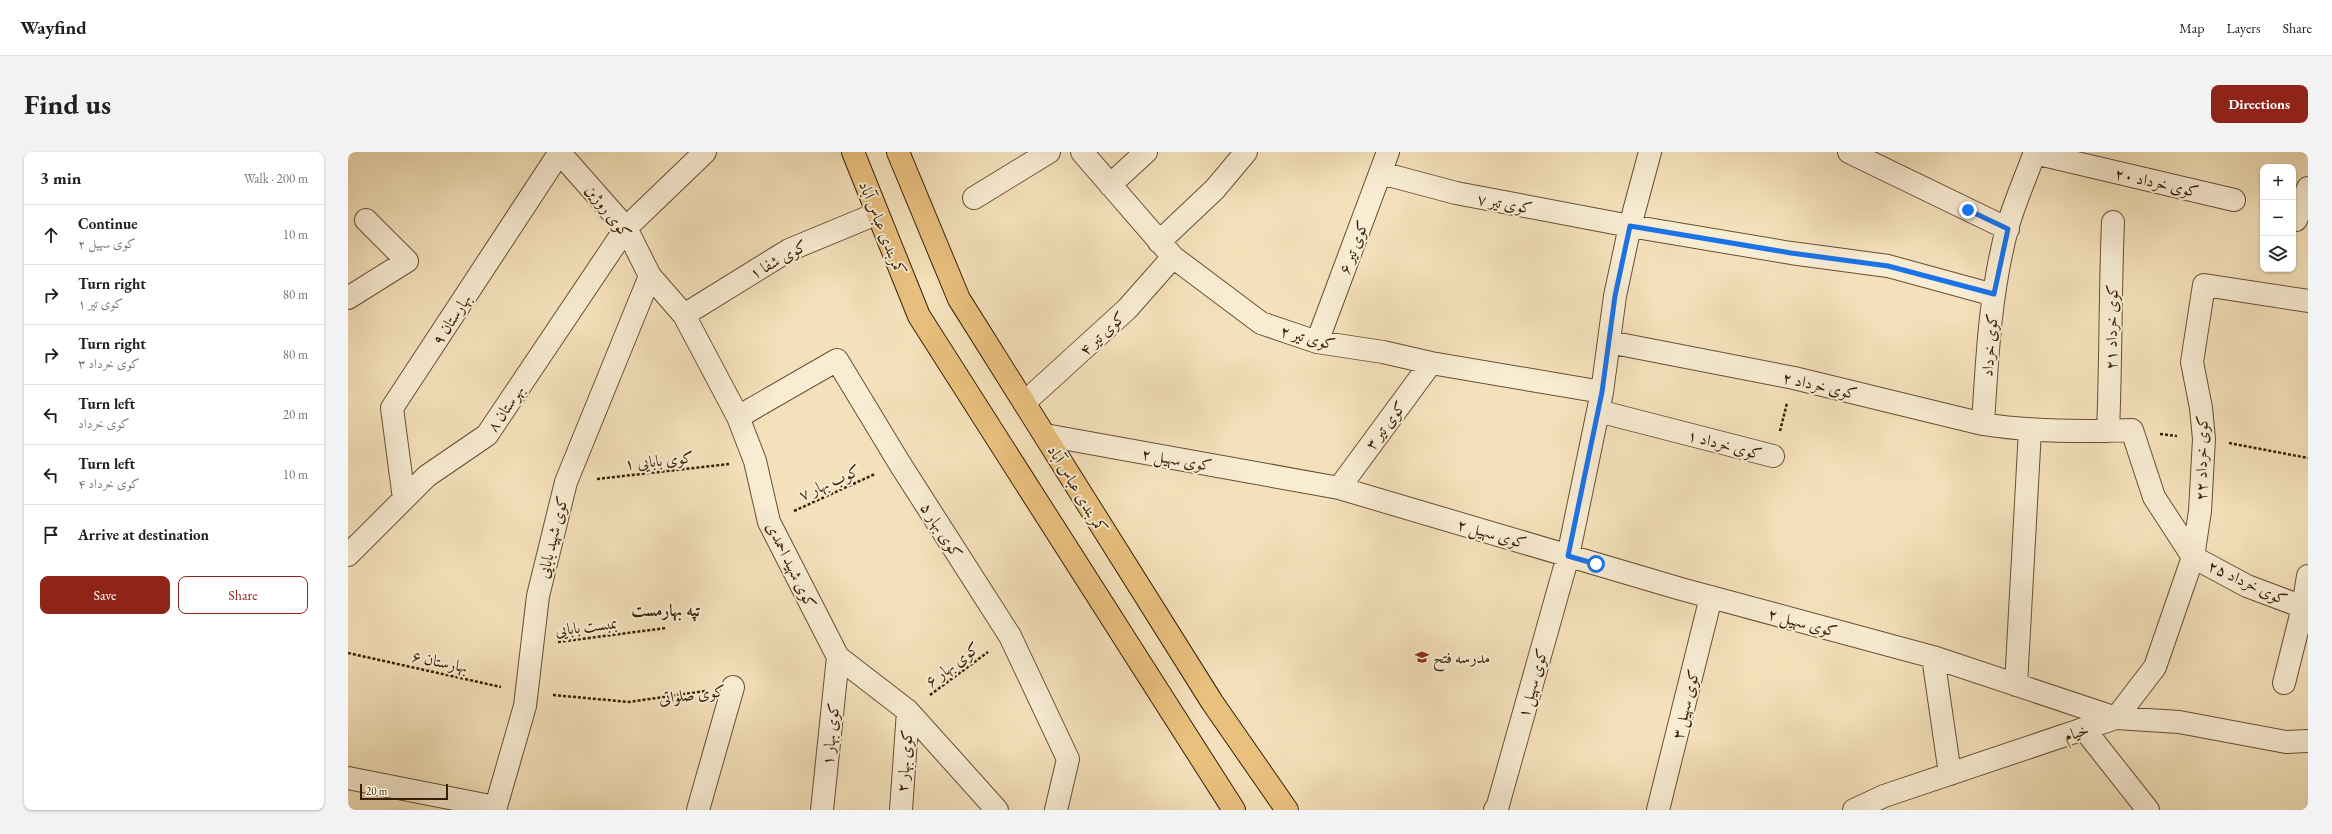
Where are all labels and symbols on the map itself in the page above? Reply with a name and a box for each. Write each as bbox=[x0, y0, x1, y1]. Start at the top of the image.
street label: کوی خرداد ۲۰ bbox=[2113, 163, 2201, 202]
street label: کمربندی عباس آباد bbox=[854, 178, 911, 279]
street label: کوی روژین bbox=[581, 180, 636, 243]
street label: کوی تیر ۷ bbox=[1476, 188, 1534, 219]
route end bbox=[1959, 201, 1977, 219]
street label: کوی تیر ۶ bbox=[1334, 217, 1373, 277]
street label: کوی شفا ۱ bbox=[746, 235, 811, 284]
street label: کوی خرداد ۲۱ bbox=[2100, 284, 2123, 370]
street label: بهارستان ۹ bbox=[427, 290, 476, 349]
street label: کوی تیر ۴ bbox=[1075, 307, 1130, 360]
street label: کوی خرداد bbox=[1976, 313, 2003, 378]
street label: کوی تیر ۲ bbox=[1278, 320, 1338, 355]
street label: کوی خرداد ۲ bbox=[1781, 367, 1859, 404]
street label: بهرستان ۸ bbox=[482, 381, 529, 436]
street label: کوی تیر ۳ bbox=[1360, 397, 1411, 454]
street label: کوی خرداد ۲۲ bbox=[2190, 415, 2213, 501]
street label: کوی خرداد ۱ bbox=[1685, 425, 1764, 464]
street label: کمربندی عباس آباد bbox=[1043, 441, 1112, 538]
street label: کوی سهیل ۲ bbox=[1140, 443, 1214, 477]
street label: کوی بابایی ۱ bbox=[624, 446, 695, 475]
street label: کوب بهار ۷ bbox=[795, 460, 863, 505]
street label: کوی شهید بابایی bbox=[532, 494, 573, 580]
street label: کوی بهار ۵ bbox=[916, 498, 967, 562]
street label: کوی سهیل ۲ bbox=[1454, 514, 1529, 554]
street label: کوی شهید احمدی bbox=[762, 518, 822, 612]
route start bbox=[1587, 555, 1605, 573]
street label: کوی خرداد ۲۵ bbox=[2205, 555, 2291, 610]
district label: تپه بهارمست bbox=[631, 599, 701, 622]
street label: کوی سهیل ۲ bbox=[1766, 603, 1840, 643]
street label: بمبست بابایی bbox=[554, 612, 618, 641]
street label: کوی بهار ۶ bbox=[921, 637, 984, 692]
street label: بهارستان ۶ bbox=[410, 645, 470, 678]
street label: کوی سهیل ۱ bbox=[1513, 646, 1553, 721]
place label: مدرسه فتح bbox=[1433, 647, 1490, 672]
school or university icon: مدرسه فتح bbox=[1414, 649, 1430, 665]
street label: کوی سهیل ۳ bbox=[1667, 667, 1705, 741]
street label: کوی صلواتی bbox=[658, 680, 727, 709]
street label: کوی بهار ۱ bbox=[817, 702, 844, 766]
street label: خیام bbox=[2061, 719, 2093, 750]
street label: کوی بهار ۲ bbox=[891, 729, 918, 793]
scale bar bbox=[360, 782, 448, 801]

